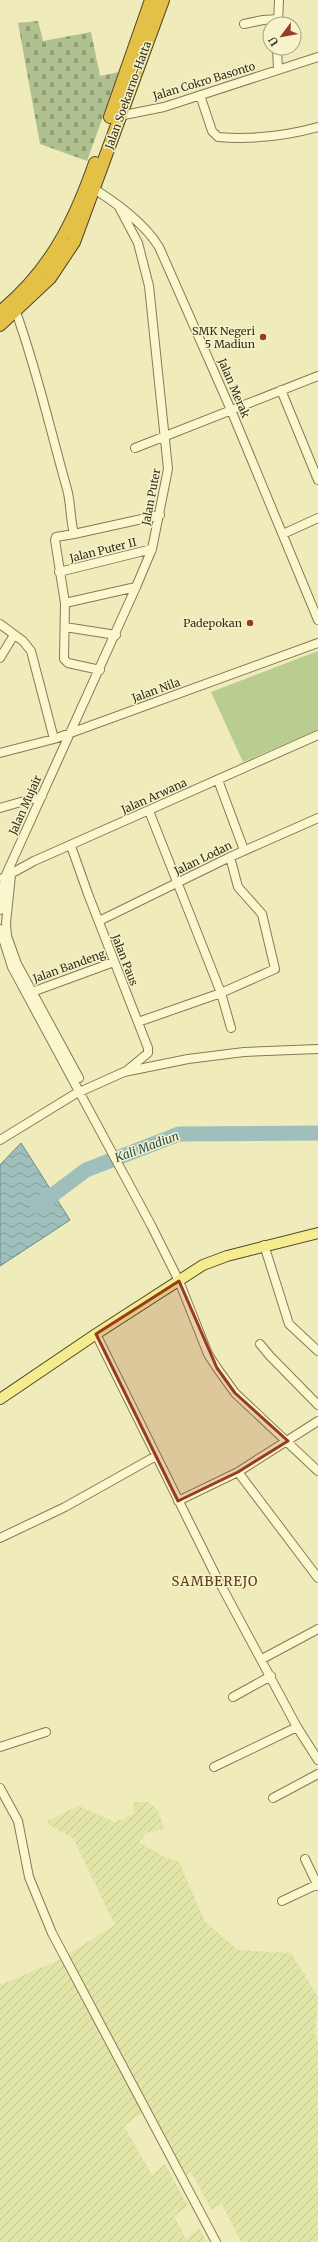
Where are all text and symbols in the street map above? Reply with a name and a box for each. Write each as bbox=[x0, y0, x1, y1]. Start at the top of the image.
north arrow bbox=[262, 16, 302, 56]
text: U bbox=[265, 33, 282, 48]
street label: Jalan Soekarno-Hatta bbox=[102, 39, 154, 152]
street label: Jalan Cokro Basonto bbox=[150, 59, 257, 103]
place label: SMK Negeri 5 Madiun bbox=[192, 324, 256, 351]
marker: SMK Negeri 5 Madiun bbox=[258, 332, 268, 342]
street label: Jalan Merak bbox=[215, 355, 253, 420]
street label: Jalan Puter bbox=[138, 467, 163, 528]
street label: Jalan Puter II bbox=[67, 535, 138, 565]
place label: Padepokan bbox=[183, 616, 243, 630]
marker: Padepokan bbox=[245, 618, 255, 628]
street label: Jalan Nila bbox=[129, 675, 182, 706]
street label: Jalan Mujair bbox=[5, 773, 44, 838]
street label: Jalan Arwana bbox=[118, 775, 189, 817]
street label: Jalan Lodan bbox=[171, 838, 235, 878]
street label: Jalan Paus bbox=[108, 931, 141, 988]
street label: Jalan Bandeng bbox=[30, 946, 107, 986]
water label: Kali Madiun bbox=[112, 1128, 181, 1165]
district label: SAMBEREJO bbox=[172, 1573, 258, 1590]

